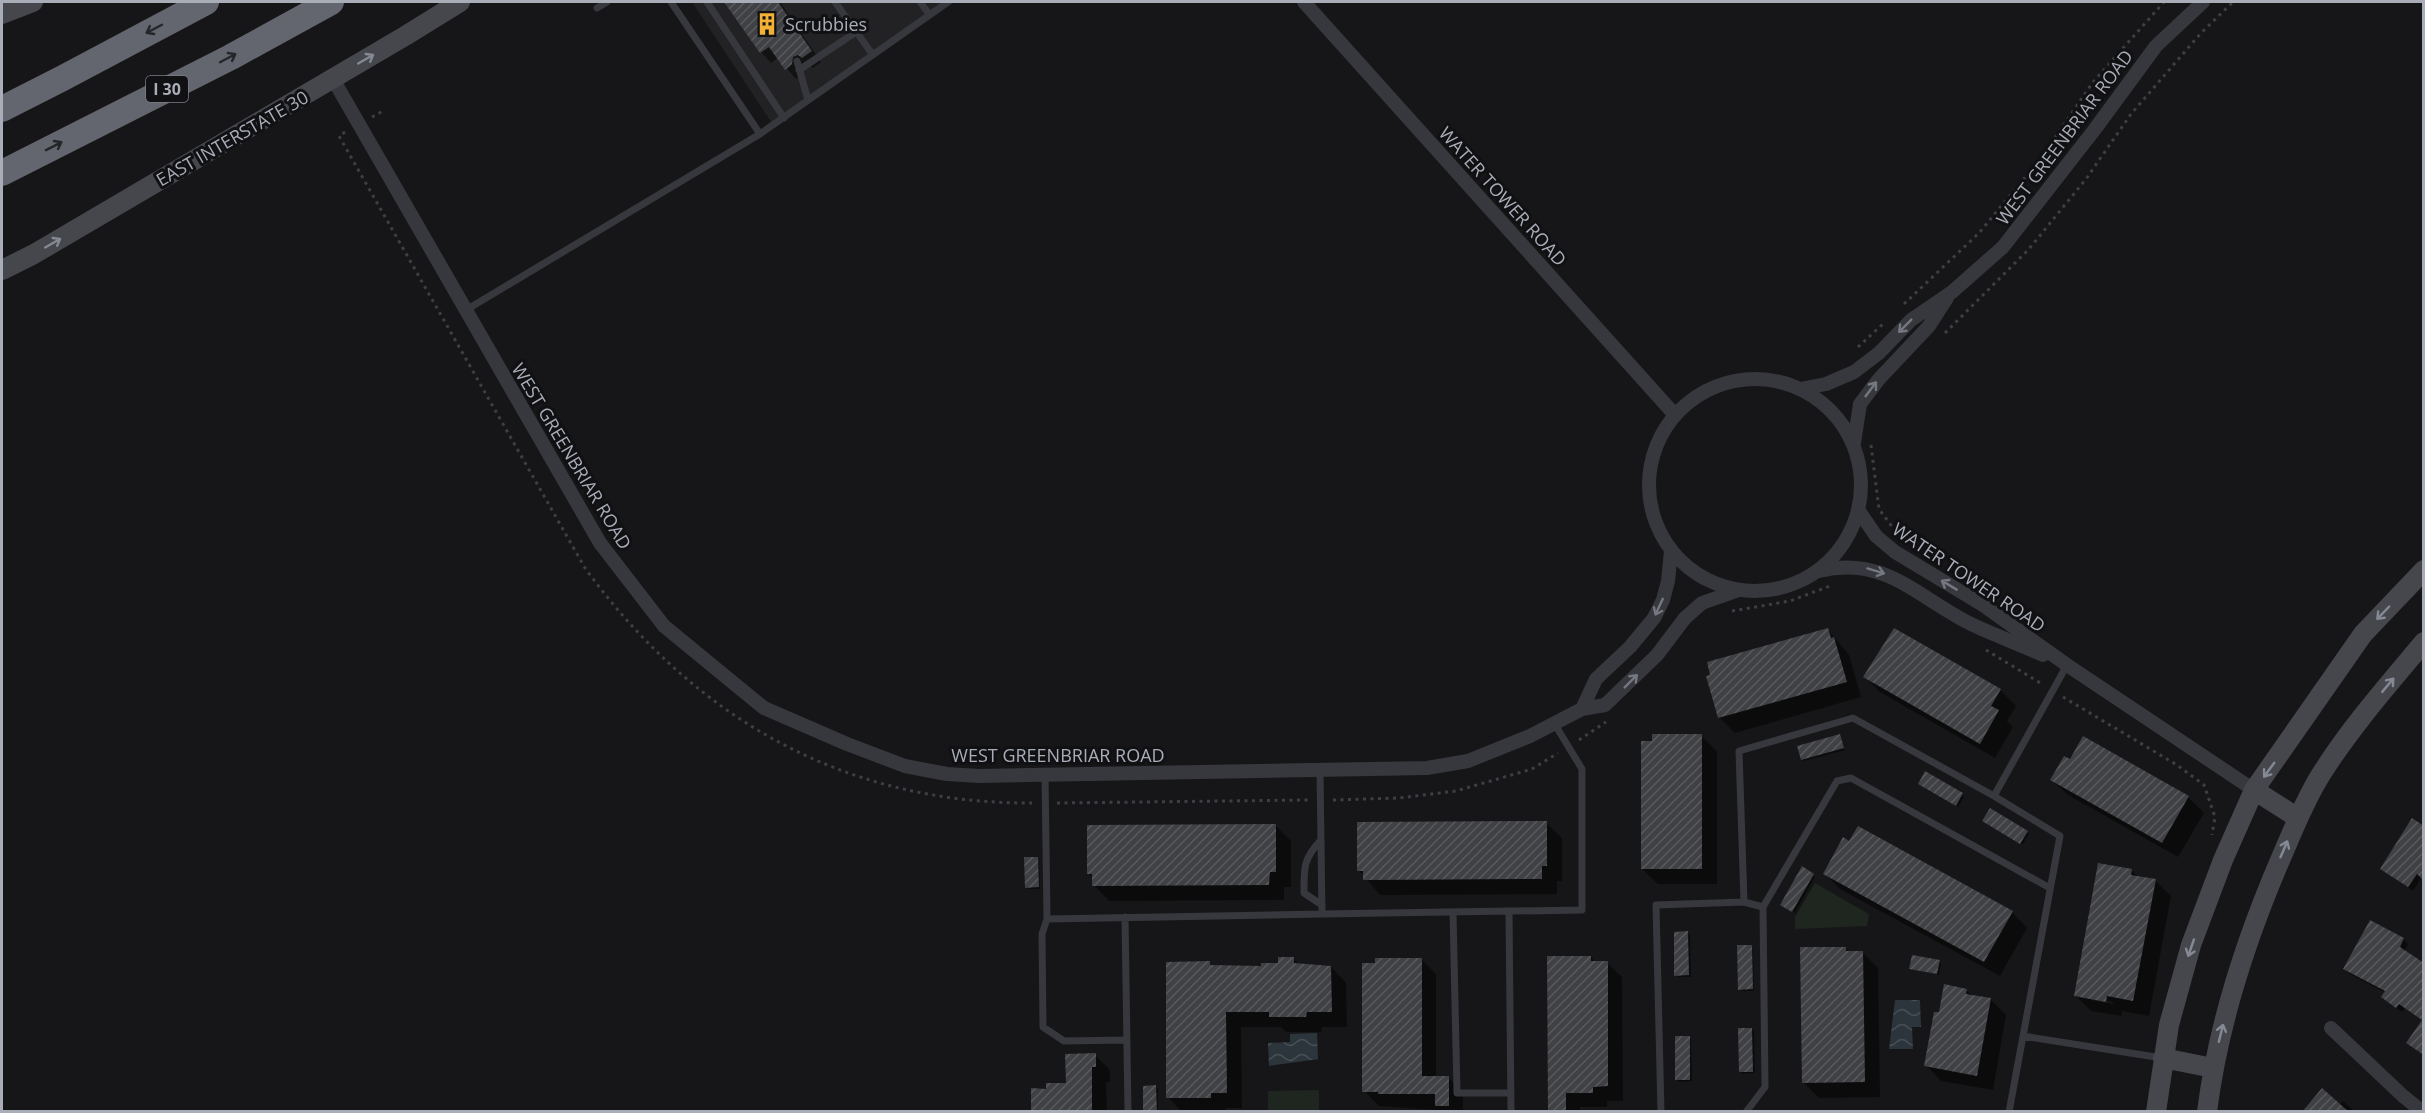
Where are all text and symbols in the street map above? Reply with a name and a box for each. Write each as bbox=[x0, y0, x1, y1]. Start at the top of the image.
building icon: Scrubbies bbox=[754, 11, 780, 37]
place label: Scrubbies bbox=[785, 12, 867, 36]
one-way arrow bbox=[146, 23, 163, 35]
street label: WEST GREENBRIAR ROAD bbox=[1990, 45, 2138, 229]
one-way arrow bbox=[218, 52, 236, 63]
one-way arrow bbox=[357, 53, 374, 65]
road number: I 30 bbox=[146, 76, 188, 102]
street label: EAST INTERSTATE 30 bbox=[152, 85, 312, 191]
street label: WATER TOWER ROAD bbox=[1434, 121, 1572, 271]
one-way arrow bbox=[44, 140, 62, 151]
one-way arrow bbox=[44, 236, 61, 248]
one-way arrow bbox=[1897, 319, 1912, 334]
street label: WEST GREENBRIAR ROAD bbox=[507, 358, 637, 554]
one-way arrow bbox=[1865, 382, 1878, 398]
street label: WATER TOWER ROAD bbox=[1888, 517, 2050, 637]
one-way arrow bbox=[1866, 566, 1885, 577]
one-way arrow bbox=[1941, 579, 1958, 591]
one-way arrow bbox=[1652, 598, 1664, 616]
one-way arrow bbox=[2376, 605, 2390, 620]
one-way arrow bbox=[1624, 674, 1639, 689]
one-way arrow bbox=[2381, 678, 2395, 693]
street label: WEST GREENBRIAR ROAD bbox=[951, 743, 1165, 767]
one-way arrow bbox=[2263, 762, 2275, 778]
one-way arrow bbox=[2279, 841, 2291, 859]
one-way arrow bbox=[2184, 938, 2195, 957]
one-way arrow bbox=[2216, 1024, 2228, 1043]

